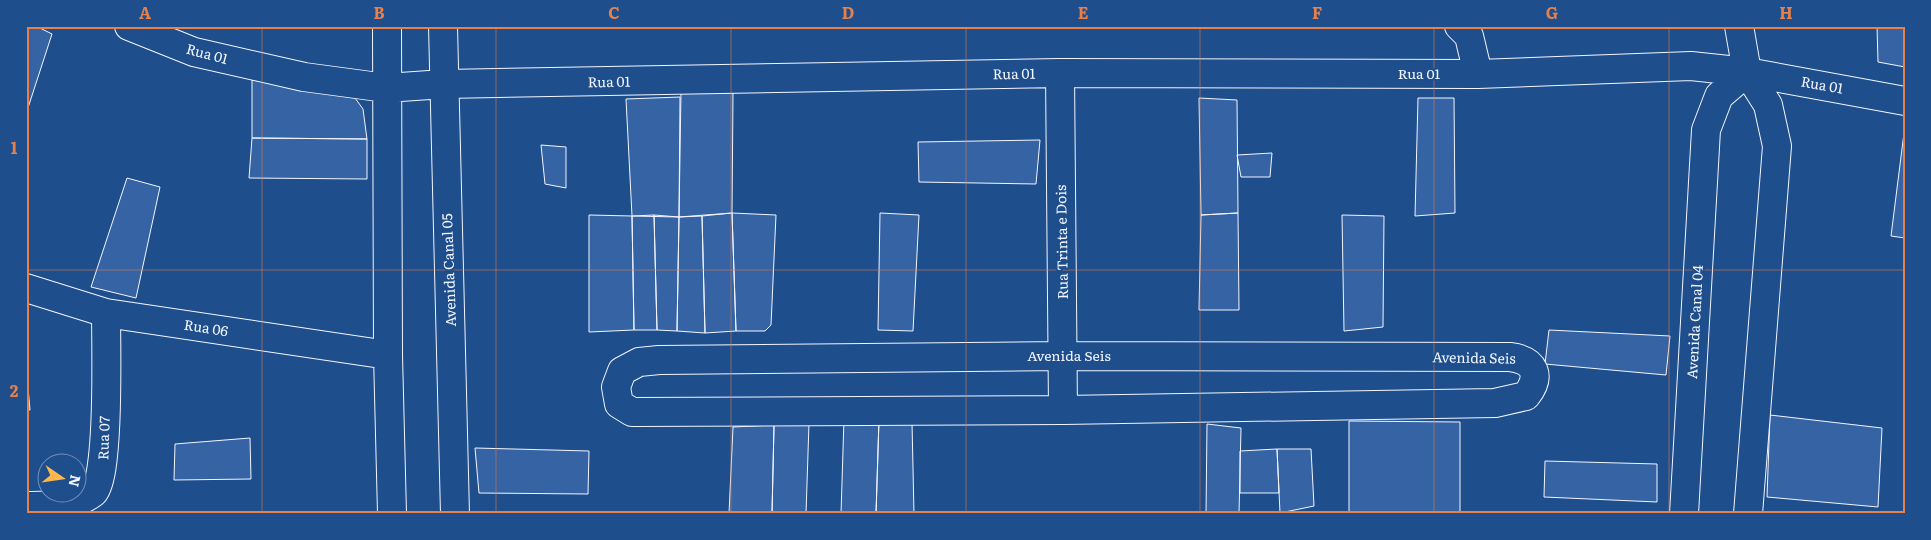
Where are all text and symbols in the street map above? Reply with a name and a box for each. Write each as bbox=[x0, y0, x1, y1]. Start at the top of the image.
text: A bbox=[139, 0, 151, 24]
text: B bbox=[373, 0, 385, 24]
text: C bbox=[608, 0, 620, 24]
text: D bbox=[842, 0, 854, 24]
text: E bbox=[1078, 0, 1089, 24]
text: F bbox=[1312, 0, 1322, 24]
text: G bbox=[1546, 0, 1558, 24]
text: H bbox=[1779, 0, 1793, 24]
street label: Rua 01 bbox=[184, 38, 231, 68]
street label: Rua 01 bbox=[993, 63, 1036, 83]
street label: Rua 01 bbox=[1398, 63, 1441, 83]
street label: Rua 01 bbox=[1799, 70, 1845, 98]
street label: Rua 01 bbox=[588, 71, 631, 91]
text: 1 bbox=[11, 135, 18, 159]
street label: Rua Trinta e Dois bbox=[1050, 185, 1072, 300]
street label: Avenida Canal 05 bbox=[436, 213, 460, 327]
street label: Avenida Canal 04 bbox=[1681, 264, 1707, 379]
street label: Rua 06 bbox=[183, 314, 230, 340]
street label: Avenida Seis bbox=[1027, 345, 1111, 365]
street label: Avenida Seis bbox=[1432, 346, 1516, 368]
text: 2 bbox=[10, 378, 19, 402]
street label: Rua 07 bbox=[92, 416, 114, 460]
north arrow bbox=[38, 452, 88, 502]
text: N bbox=[65, 473, 87, 489]

